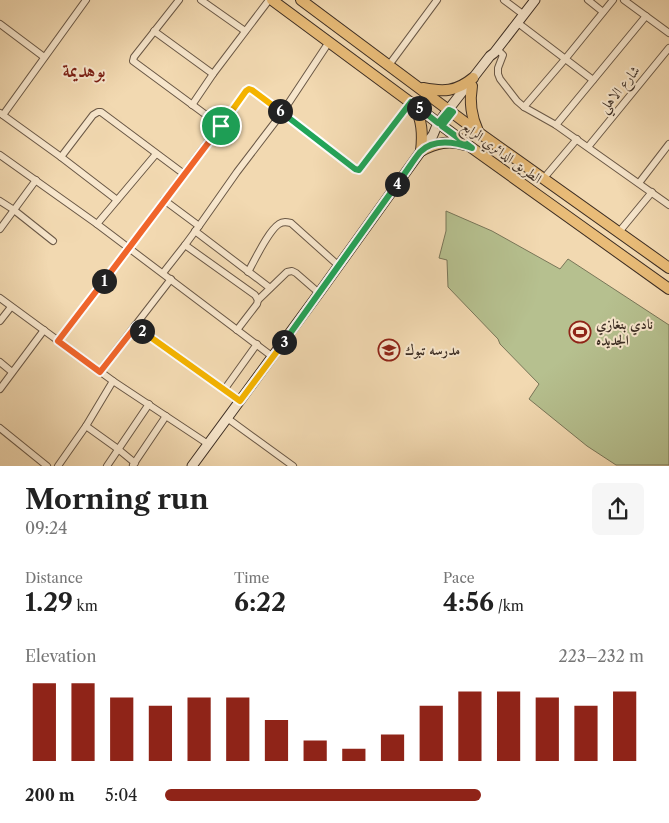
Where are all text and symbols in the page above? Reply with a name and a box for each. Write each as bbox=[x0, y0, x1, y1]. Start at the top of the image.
district label: بوهديمة bbox=[62, 59, 106, 83]
street label: شارع الاهلي bbox=[594, 62, 647, 119]
pin: 5 bbox=[406, 96, 432, 120]
pin: 6 bbox=[268, 98, 292, 124]
text: 5 bbox=[416, 99, 423, 117]
text: 6 bbox=[276, 102, 285, 120]
pin bbox=[200, 105, 242, 147]
icon: arrive bbox=[207, 112, 235, 140]
street label: الطريق الدائري الرابع bbox=[455, 117, 546, 191]
pin: 4 bbox=[384, 172, 410, 196]
text: 4 bbox=[393, 175, 402, 193]
pin: 1 bbox=[92, 268, 116, 294]
text: 1 bbox=[101, 272, 108, 290]
place label: نادي بنغازي الجديده bbox=[596, 315, 653, 349]
pin: 2 bbox=[130, 318, 154, 344]
sports icon: نادي بنغازي الجديده bbox=[568, 320, 592, 344]
text: 2 bbox=[138, 322, 147, 340]
pin: 3 bbox=[272, 330, 296, 354]
text: 3 bbox=[281, 333, 288, 351]
school or university icon: مدرسه تبوك bbox=[377, 338, 401, 362]
place label: مدرسه تبوك bbox=[405, 341, 460, 359]
text: Morning run bbox=[25, 482, 209, 516]
button: share bbox=[592, 483, 644, 535]
text: 09:24 bbox=[25, 518, 67, 538]
text: Distance bbox=[25, 569, 83, 587]
text: Time bbox=[234, 569, 269, 587]
text: Pace bbox=[443, 569, 475, 587]
text: 1.29 bbox=[25, 587, 73, 618]
text: 6:22 bbox=[234, 587, 286, 618]
text: 4:56 bbox=[443, 587, 494, 618]
text: km bbox=[73, 597, 98, 615]
text: /km bbox=[494, 597, 524, 615]
text: Elevation bbox=[25, 646, 96, 666]
text: 223–232 m bbox=[559, 646, 644, 666]
text: 200 m bbox=[25, 785, 75, 805]
text: 5:04 bbox=[105, 785, 138, 805]

